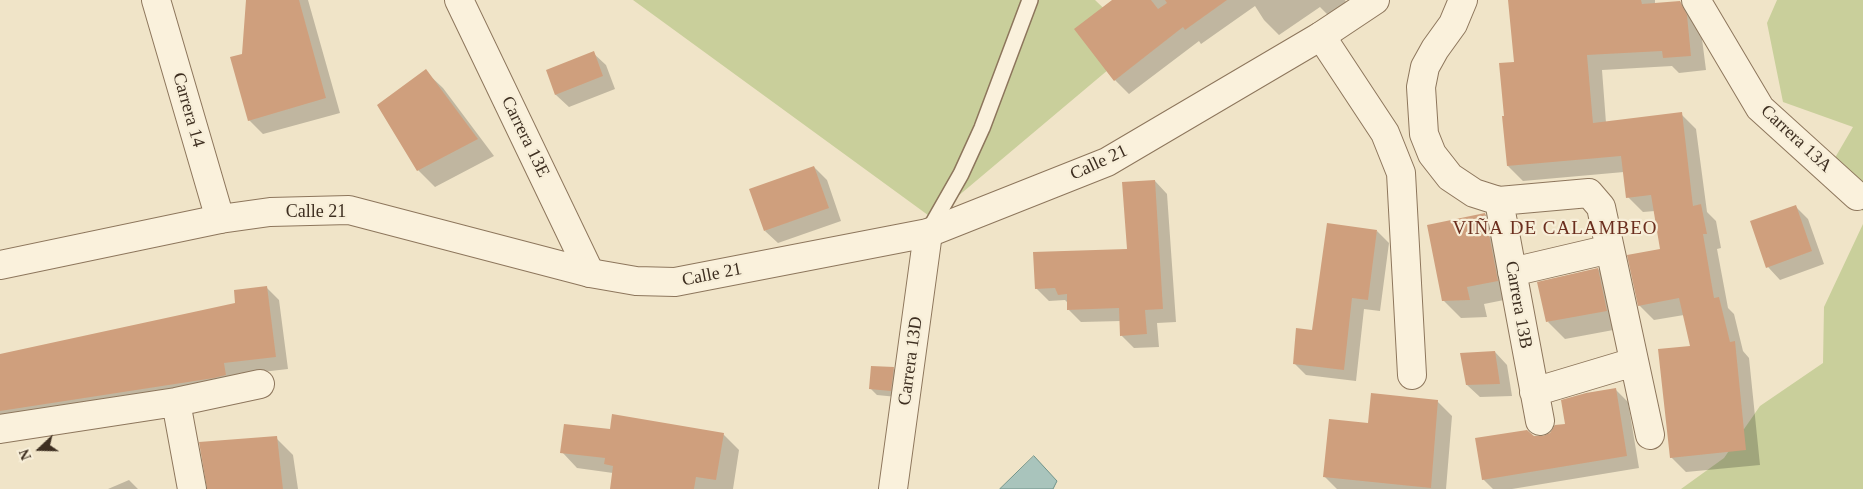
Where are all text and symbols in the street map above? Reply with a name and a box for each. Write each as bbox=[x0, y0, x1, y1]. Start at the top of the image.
street label: Carrera 14 bbox=[167, 70, 209, 150]
street label: Carrera 13E bbox=[496, 93, 554, 181]
street label: Carrera 13A bbox=[1756, 101, 1836, 177]
street label: Calle 21 bbox=[1067, 140, 1131, 186]
street label: Calle 21 bbox=[286, 201, 346, 223]
district label: VIÑA DE CALAMBEO bbox=[1451, 218, 1659, 240]
street label: Calle 21 bbox=[680, 259, 744, 291]
street label: Carrera 13B bbox=[1500, 260, 1536, 350]
street label: Carrera 13D bbox=[894, 315, 928, 407]
north arrow bbox=[15, 424, 65, 474]
text: N bbox=[17, 447, 34, 462]

